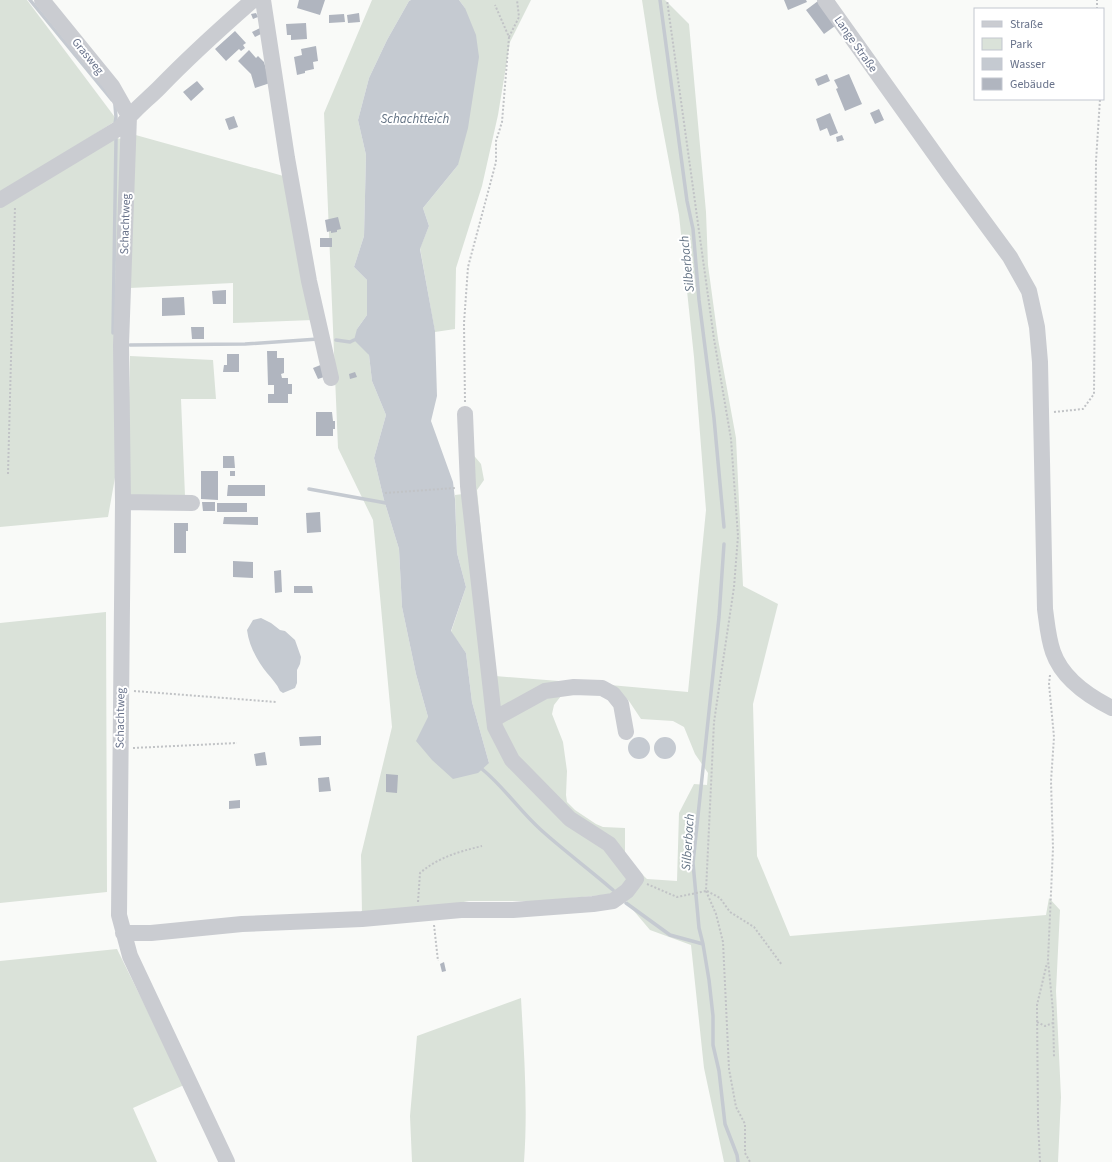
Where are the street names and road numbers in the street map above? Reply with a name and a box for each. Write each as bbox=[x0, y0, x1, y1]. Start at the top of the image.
street label: Lange Straße bbox=[830, 13, 881, 76]
street label: Grasweg bbox=[68, 34, 108, 78]
street label: Schachtweg bbox=[116, 193, 135, 255]
street label: Schachtweg bbox=[111, 687, 130, 749]

